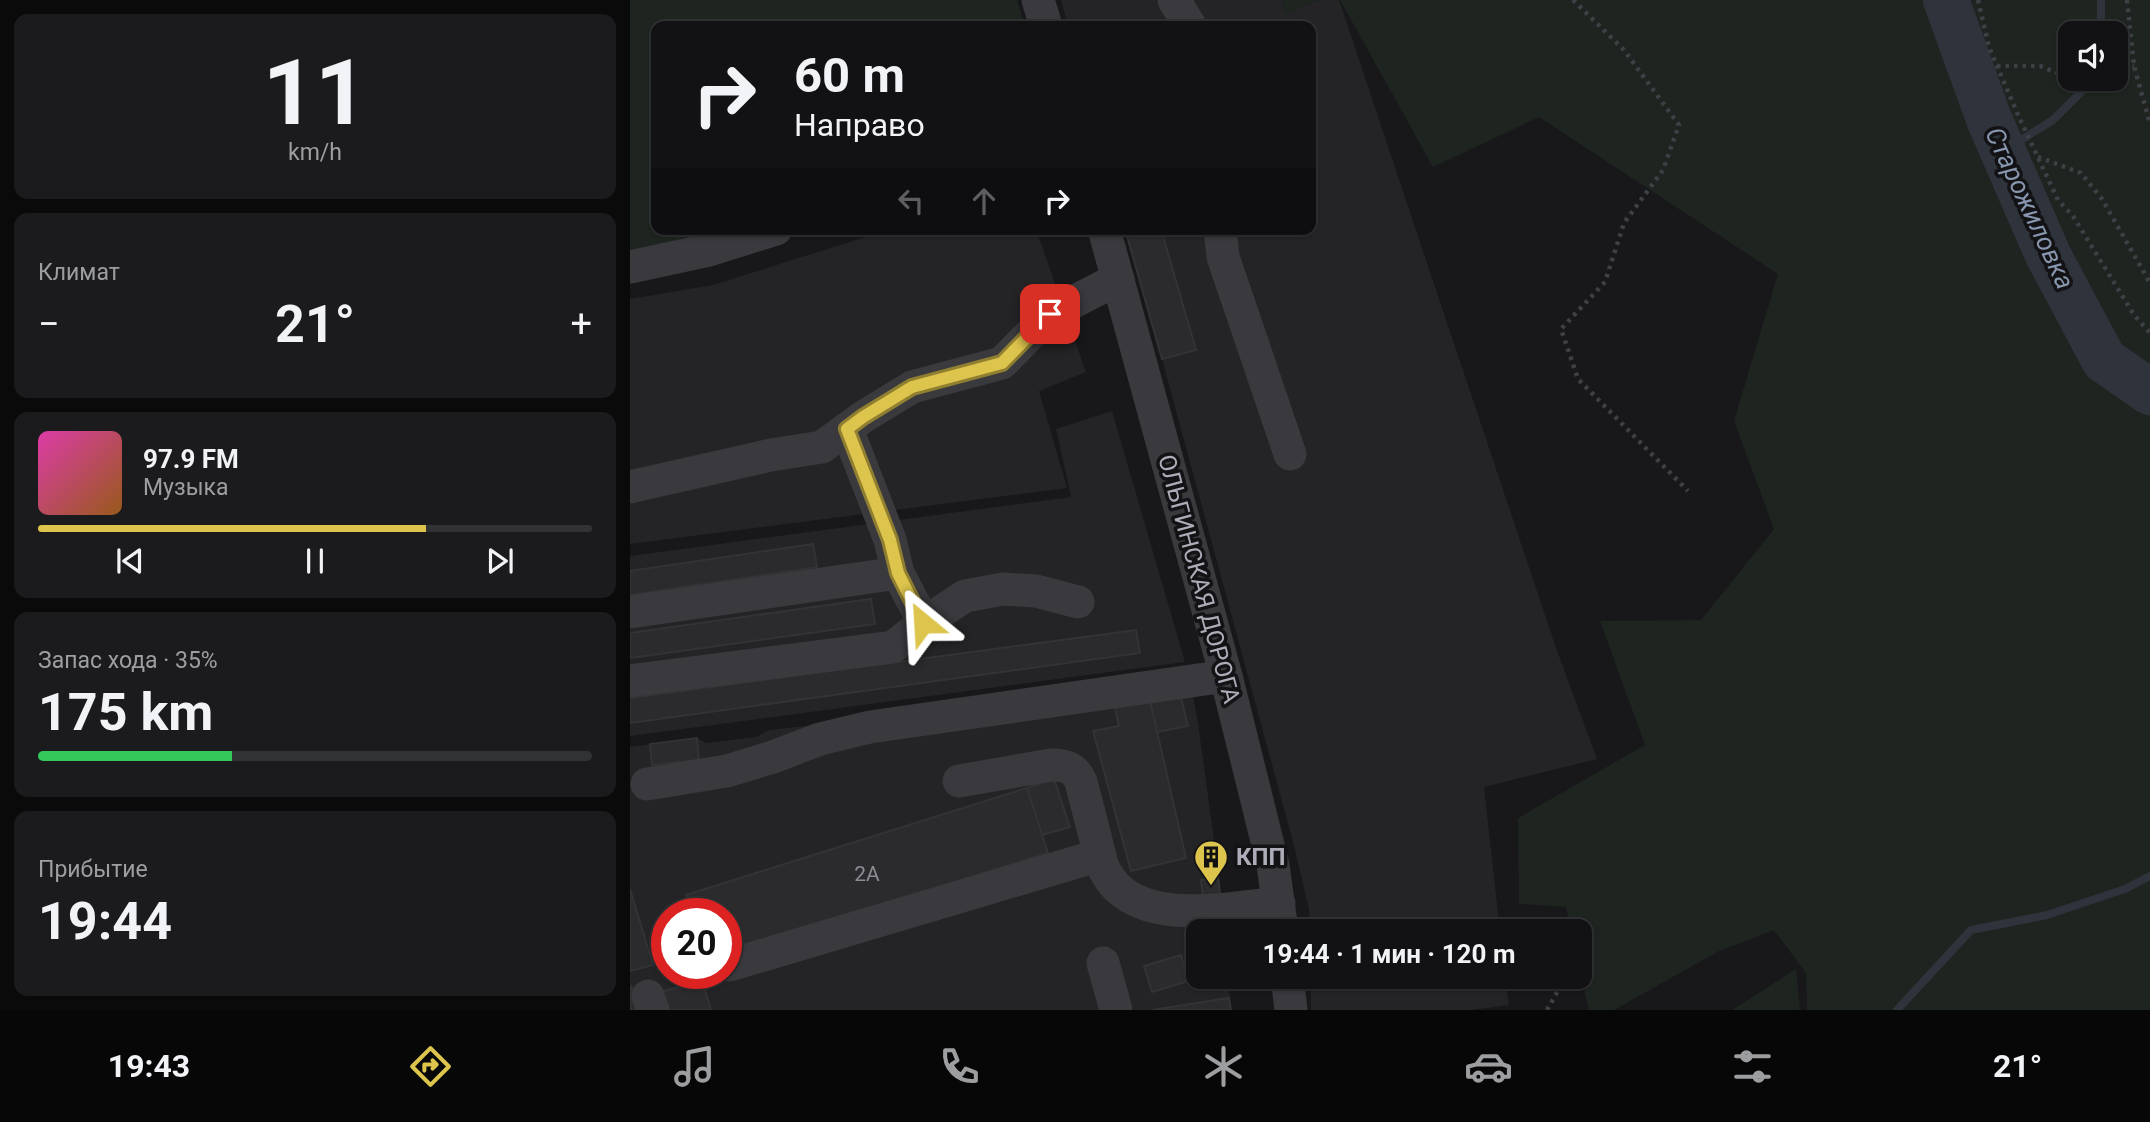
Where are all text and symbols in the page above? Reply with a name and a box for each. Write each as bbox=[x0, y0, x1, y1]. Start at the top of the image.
map controls bbox=[2058, 21, 2128, 91]
button: sound bbox=[2058, 21, 2128, 91]
text: 11 bbox=[263, 40, 367, 146]
text: 60 m bbox=[794, 47, 905, 104]
icon: right bbox=[679, 49, 770, 140]
text: Направо bbox=[794, 106, 925, 144]
water label: Старожиловка bbox=[1979, 122, 2081, 294]
text: km/h bbox=[288, 139, 342, 166]
icon: left bbox=[892, 182, 930, 220]
icon: ahead bbox=[965, 182, 1003, 220]
icon: right bbox=[1038, 182, 1076, 220]
text: Климат bbox=[38, 259, 120, 286]
pin bbox=[1020, 284, 1080, 344]
text: 21° bbox=[275, 294, 355, 355]
icon: arrive bbox=[1031, 295, 1069, 333]
text: − bbox=[38, 302, 60, 346]
text: + bbox=[570, 302, 592, 346]
text: 97.9 FM bbox=[143, 444, 239, 474]
street label: ОЛЬГИНСКАЯ ДОРОГА bbox=[1152, 452, 1246, 707]
text: Музыка bbox=[143, 474, 228, 501]
icon: previous bbox=[111, 542, 149, 580]
icon: pause bbox=[296, 542, 334, 580]
icon: next bbox=[481, 542, 519, 580]
position arrow bbox=[886, 586, 960, 660]
text: Запас хода · 35% bbox=[38, 647, 218, 674]
text: 175 km bbox=[38, 682, 213, 743]
building icon: КПП bbox=[1192, 838, 1230, 887]
place label: КПП bbox=[1236, 843, 1285, 871]
text: Прибытие bbox=[38, 856, 148, 883]
house number: 2А bbox=[854, 862, 880, 886]
text: 19:44 bbox=[38, 891, 172, 952]
speed limit sign: 20 bbox=[651, 898, 742, 989]
text: 19:44 · 1 мин · 120 m bbox=[1263, 939, 1515, 969]
icon: directions bbox=[406, 1042, 455, 1091]
icon: music bbox=[670, 1042, 719, 1091]
icon: phone bbox=[935, 1042, 984, 1091]
icon: climate bbox=[1199, 1042, 1248, 1091]
icon: car bbox=[1464, 1042, 1513, 1091]
icon: filters bbox=[1728, 1042, 1777, 1091]
text: 19:43 bbox=[108, 1047, 190, 1085]
text: 21° bbox=[1993, 1047, 2042, 1085]

